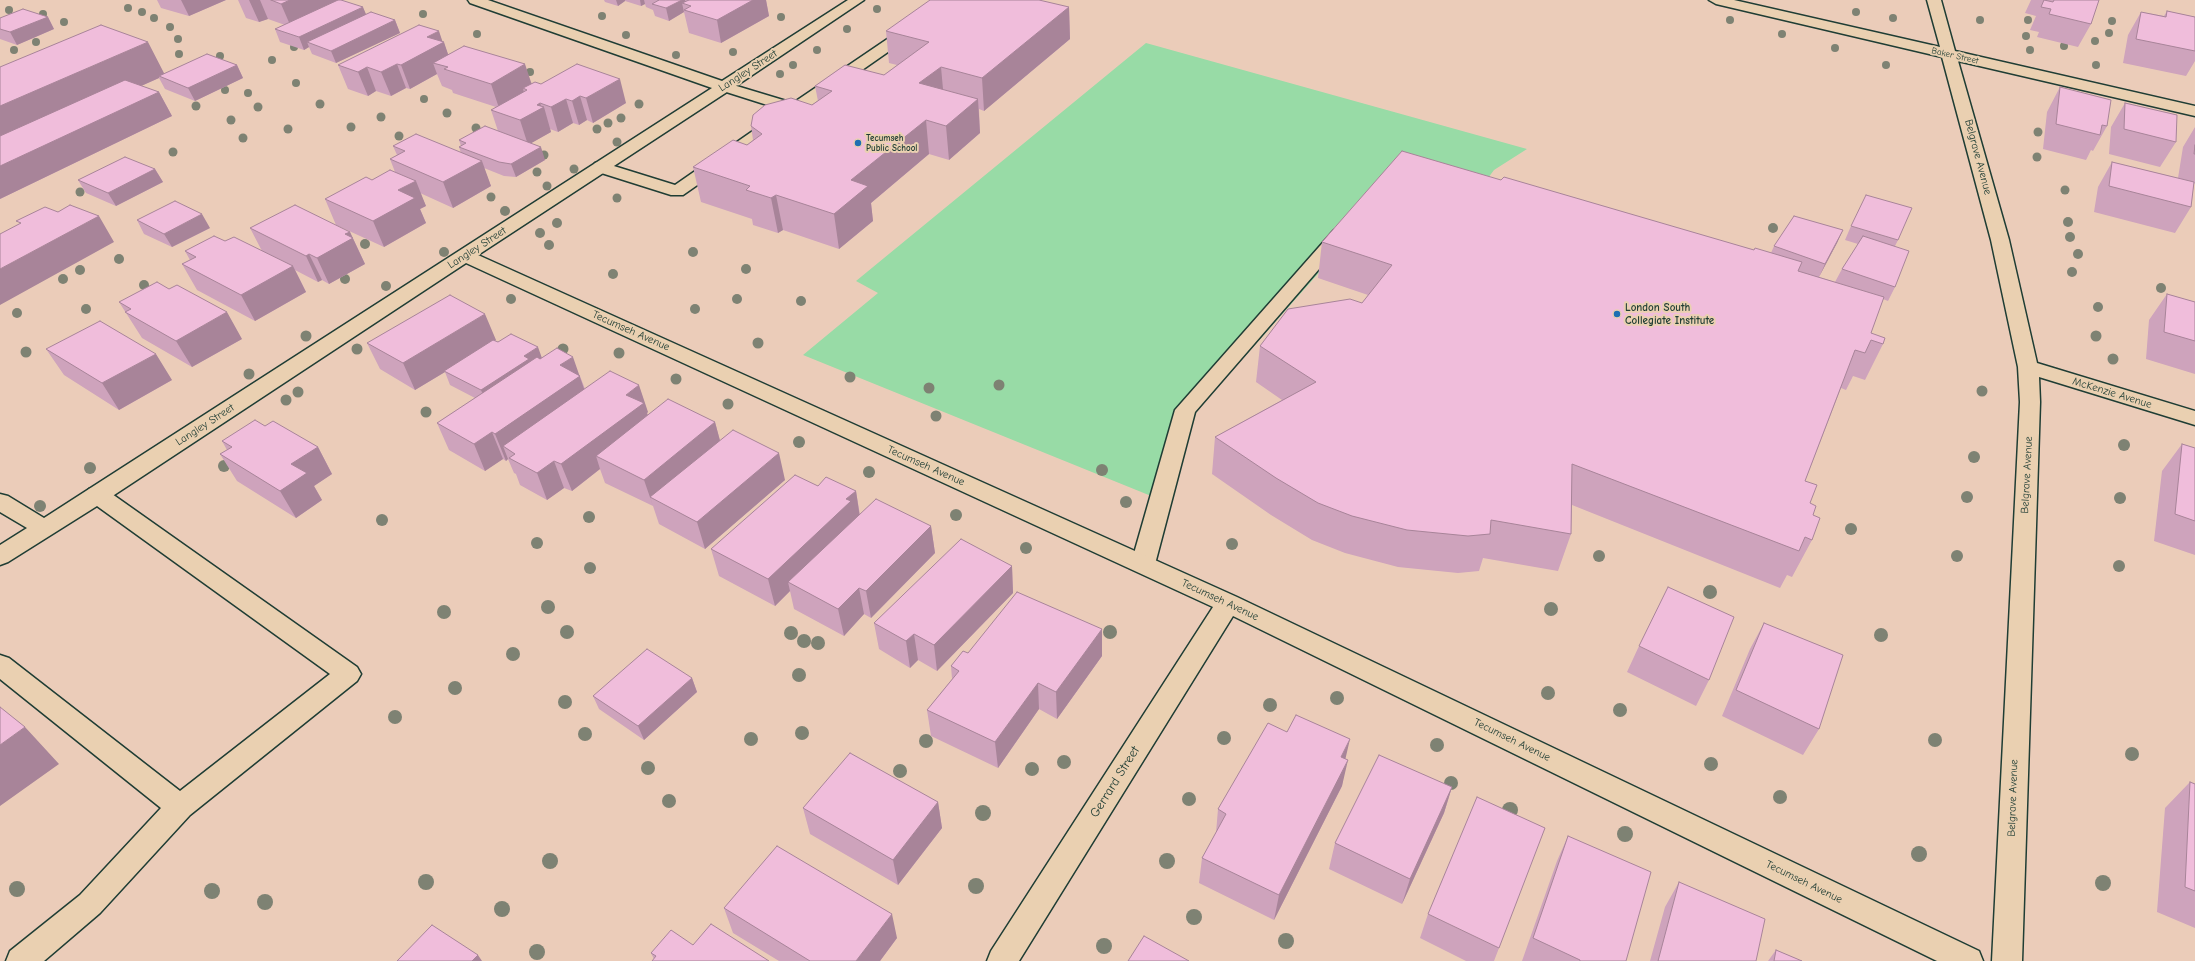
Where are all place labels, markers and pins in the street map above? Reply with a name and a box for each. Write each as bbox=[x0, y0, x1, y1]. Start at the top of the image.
place label: Tecumseh Public School bbox=[866, 133, 917, 154]
marker: Tecumseh Public School bbox=[853, 138, 863, 148]
place label: London South Collegiate Institute bbox=[1625, 301, 1714, 327]
marker: London South Collegiate Institute bbox=[1612, 309, 1622, 319]

